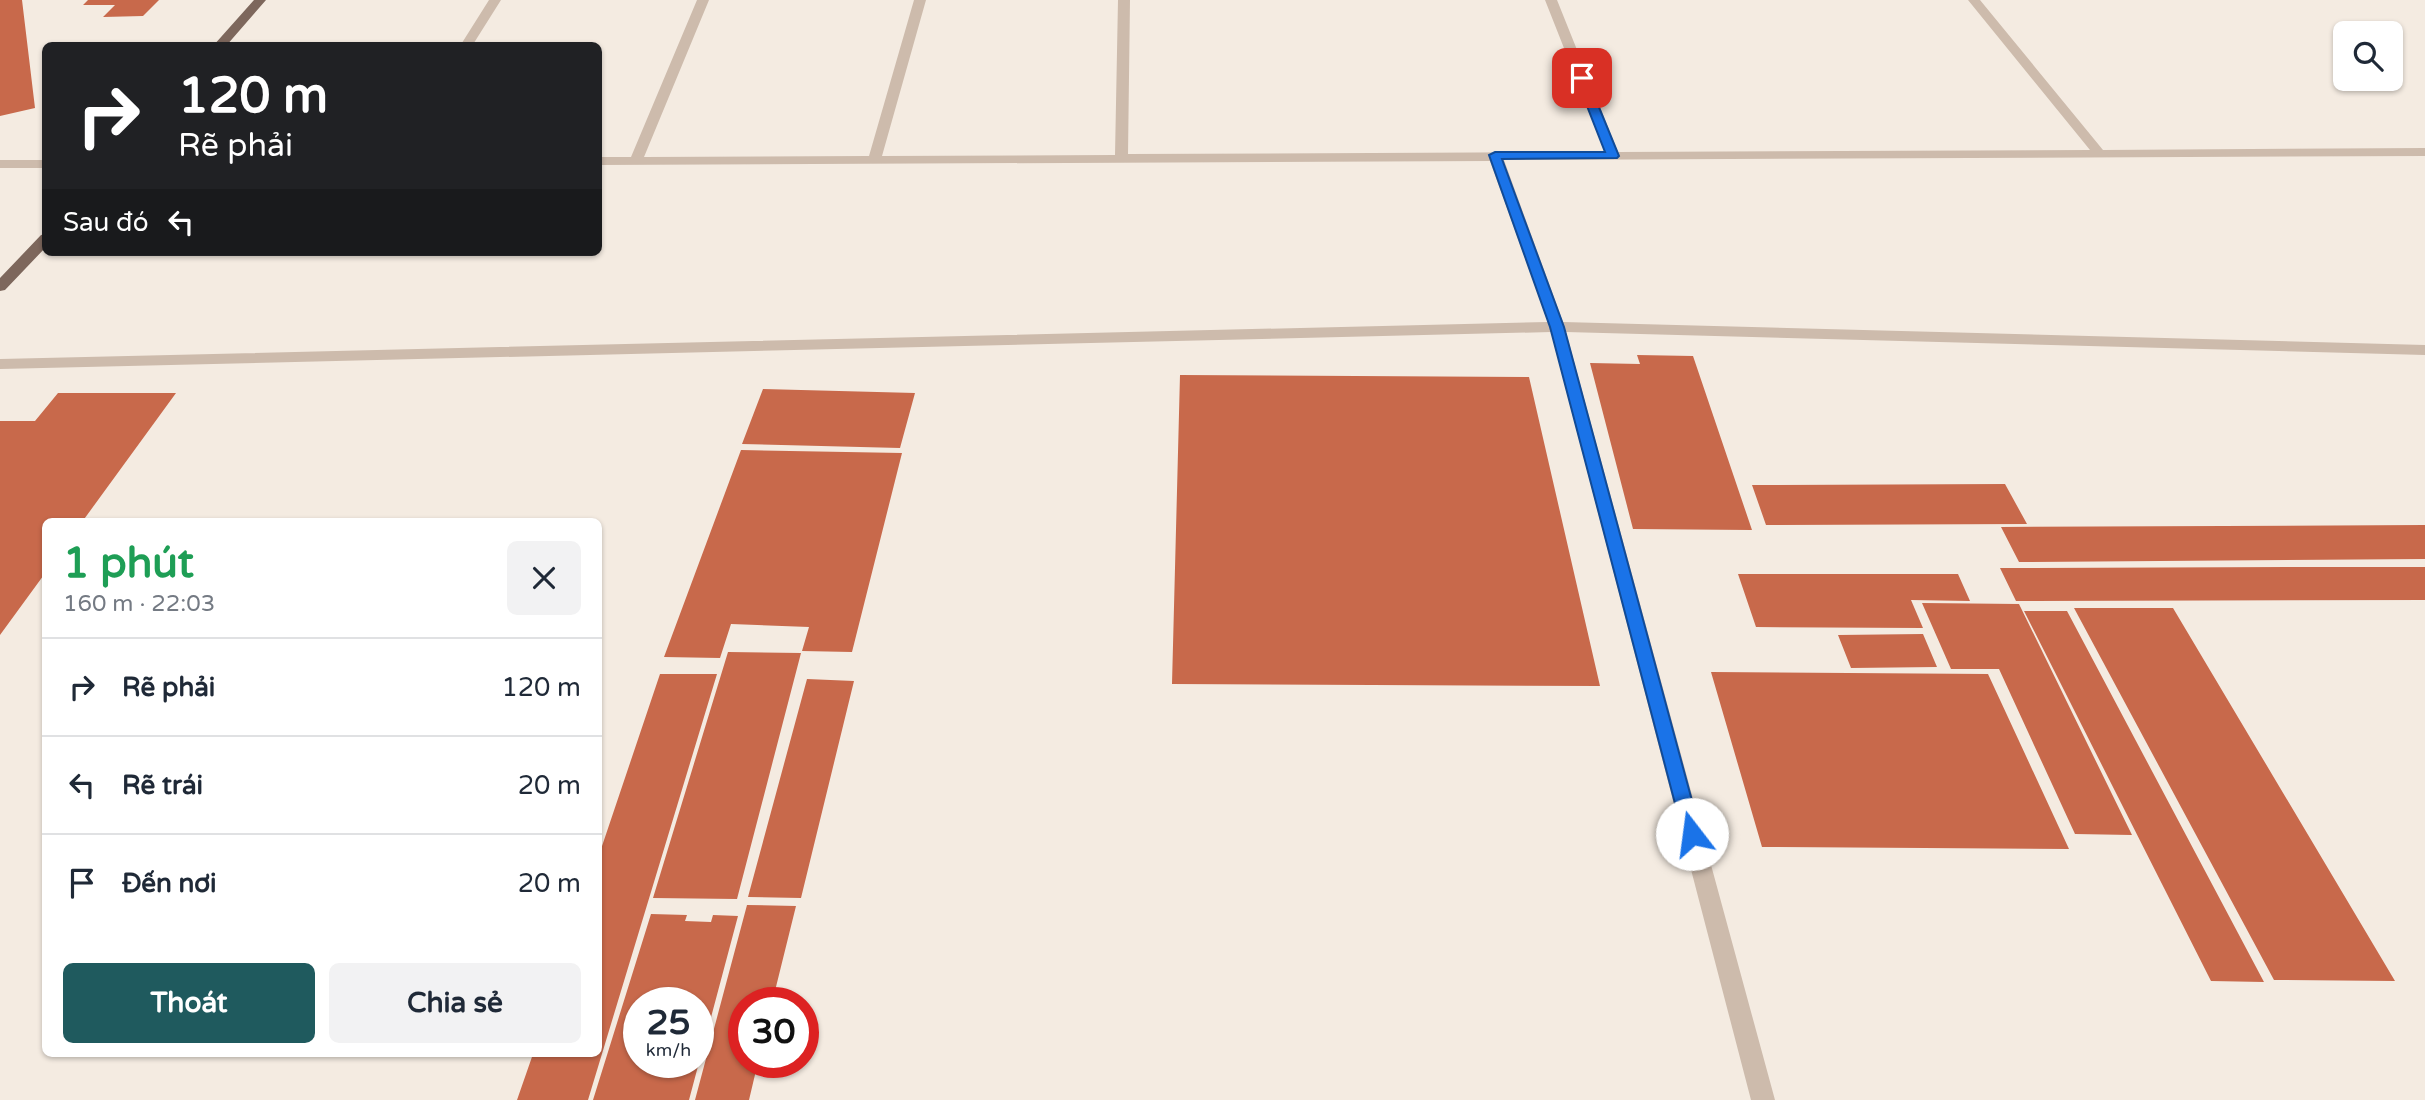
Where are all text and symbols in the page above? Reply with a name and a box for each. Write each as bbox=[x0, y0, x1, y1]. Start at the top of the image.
map controls bbox=[2333, 21, 2403, 91]
button: search bbox=[2333, 21, 2403, 91]
pin bbox=[1552, 48, 1612, 108]
icon: arrive bbox=[1563, 59, 1601, 97]
text: 120 m bbox=[178, 67, 328, 126]
icon: right bbox=[63, 70, 154, 161]
text: Rẽ phải bbox=[178, 127, 293, 165]
icon: left bbox=[162, 203, 200, 241]
text: Sau đó bbox=[63, 207, 148, 238]
text: 1 phút bbox=[63, 538, 194, 589]
button: close bbox=[507, 541, 581, 615]
text: 160 m · 22:03 bbox=[63, 590, 215, 618]
icon: right bbox=[63, 668, 101, 706]
text: Rẽ phải bbox=[122, 672, 215, 703]
text: 120 m bbox=[501, 672, 581, 703]
icon: left bbox=[63, 766, 101, 804]
text: Rẽ trái bbox=[122, 770, 203, 801]
text: 20 m bbox=[518, 770, 581, 801]
position arrow bbox=[1655, 797, 1729, 871]
icon: arrive bbox=[63, 864, 101, 902]
text: Đến nơi bbox=[122, 868, 217, 899]
text: 20 m bbox=[518, 868, 581, 899]
button: Thoát bbox=[63, 963, 315, 1043]
button: Chia sẻ bbox=[329, 963, 581, 1043]
speed limit sign: 30 bbox=[728, 987, 819, 1078]
text: 25 bbox=[647, 1002, 690, 1044]
text: km/h bbox=[646, 1039, 691, 1061]

